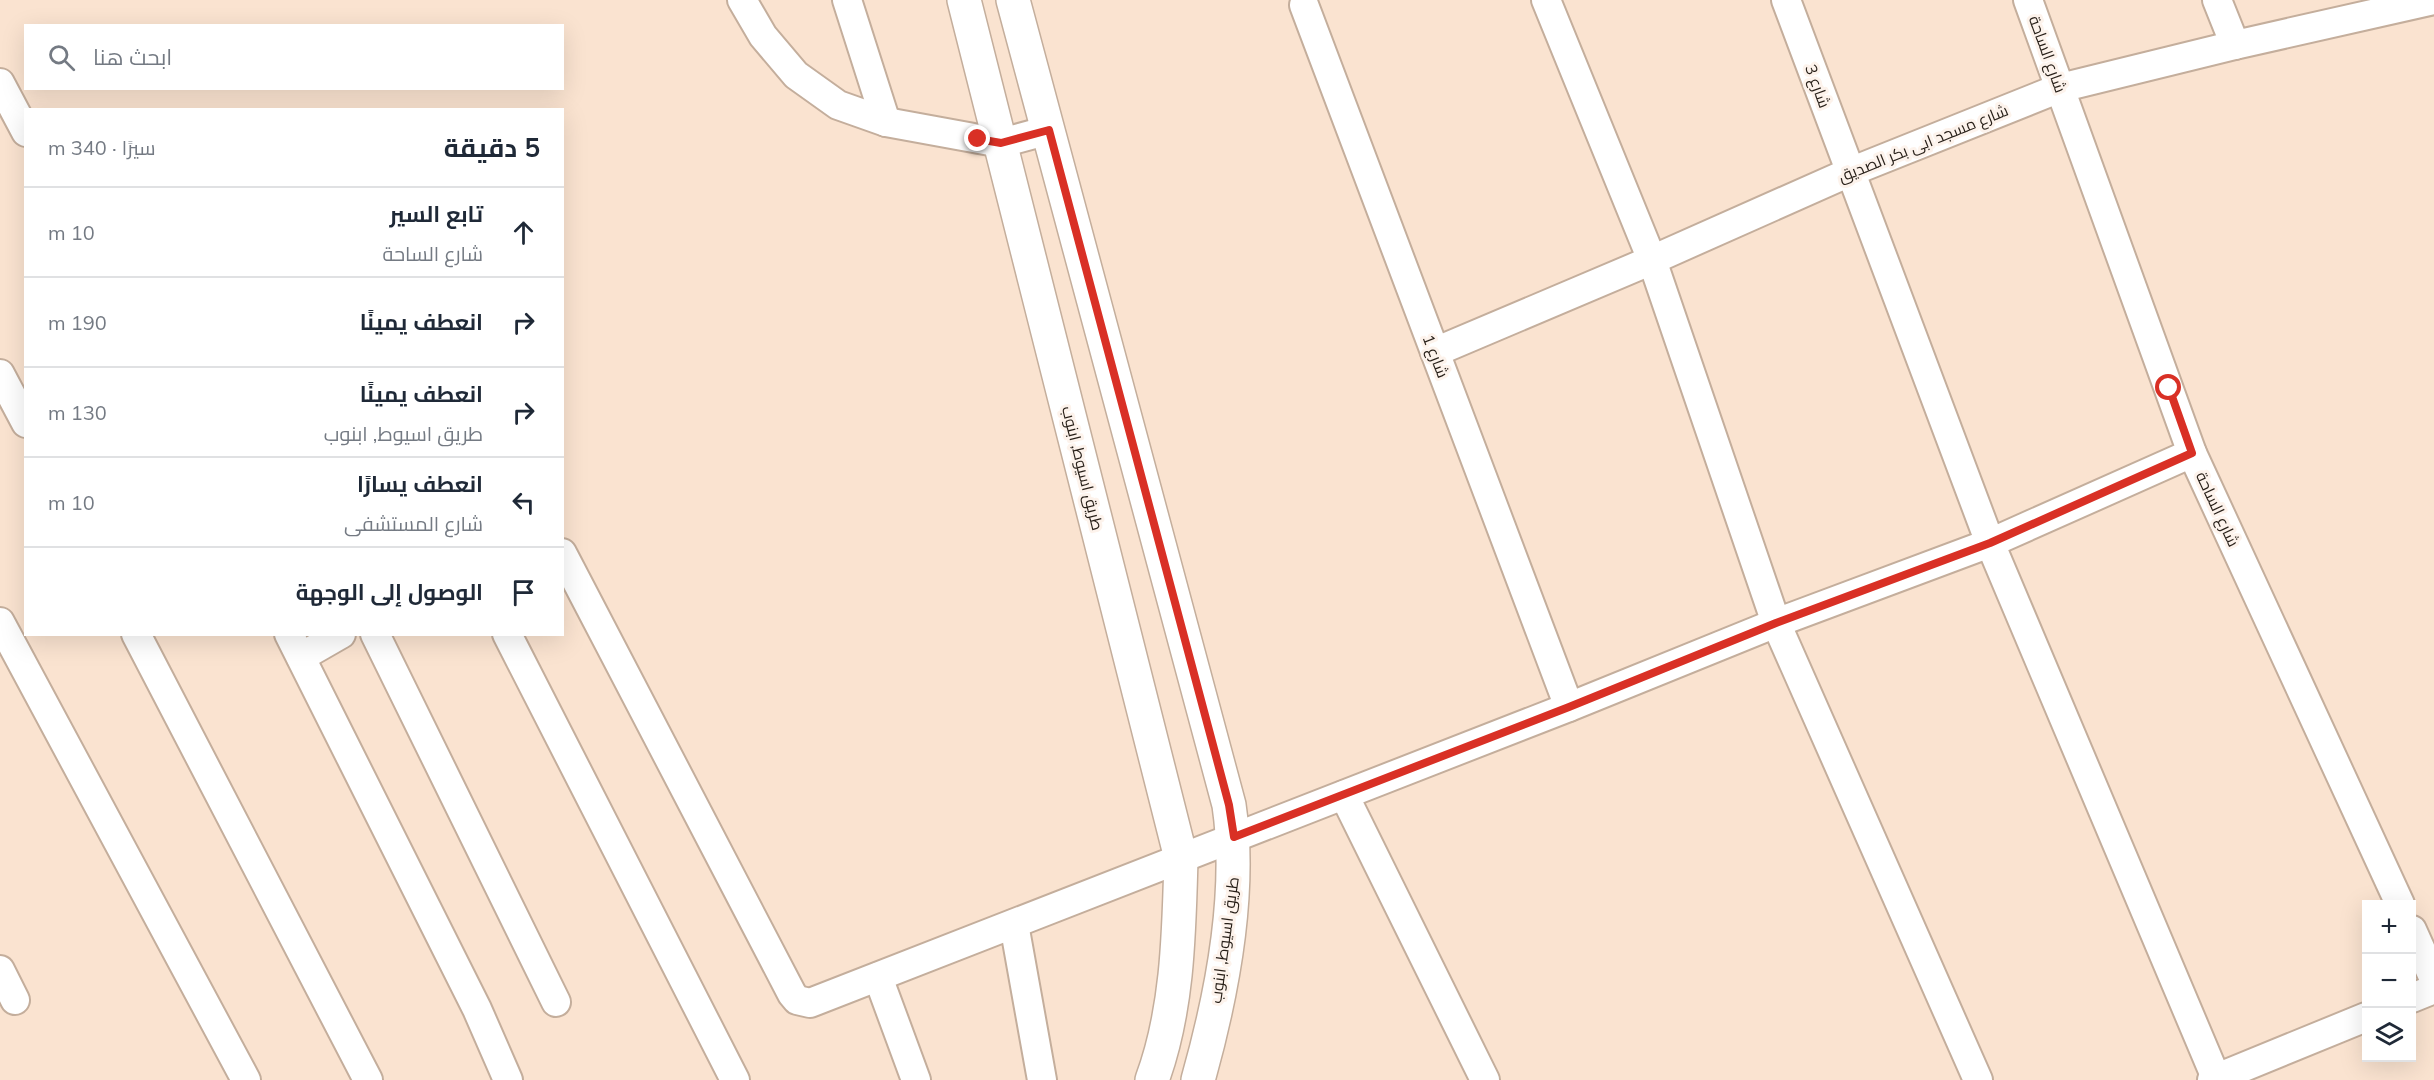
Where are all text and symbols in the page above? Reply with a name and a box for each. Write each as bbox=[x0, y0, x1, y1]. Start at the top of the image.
street label: شارع الساحة bbox=[2023, 13, 2071, 96]
search box bbox=[24, 24, 564, 90]
icon: search bbox=[45, 41, 78, 74]
text: ابحث هنا bbox=[93, 43, 172, 71]
street label: شارع 3 bbox=[1799, 62, 1835, 111]
street label: شارع مسجد ابى بكر الصديق bbox=[1835, 100, 2012, 188]
route end bbox=[964, 125, 990, 151]
text: 5 دقيقة bbox=[444, 131, 540, 164]
text: سيرًا · 340 m bbox=[48, 135, 156, 160]
text: تابع السير bbox=[389, 200, 483, 228]
icon: ahead bbox=[507, 216, 540, 249]
text: 10 m bbox=[48, 220, 95, 245]
text: شارع الساحة bbox=[382, 241, 483, 266]
icon: right bbox=[507, 306, 540, 339]
text: انعطف يمينًا bbox=[360, 308, 483, 336]
text: 190 m bbox=[48, 310, 107, 335]
street label: شارع 1 bbox=[1417, 332, 1453, 381]
route start bbox=[2155, 374, 2181, 400]
text: انعطف يمينًا bbox=[360, 380, 483, 408]
icon: right bbox=[507, 396, 540, 429]
text: 130 m bbox=[48, 400, 107, 425]
street label: طريق اسيوط, ابنوب bbox=[1057, 404, 1108, 532]
text: طريق اسيوط, ابنوب bbox=[324, 421, 483, 446]
street label: شارع الساحة bbox=[2190, 468, 2244, 551]
text: انعطف يسارًا bbox=[357, 470, 483, 498]
icon: left bbox=[507, 486, 540, 519]
text: 10 m bbox=[48, 490, 95, 515]
text: شارع المستشفى bbox=[344, 511, 483, 536]
icon: arrive bbox=[507, 576, 540, 609]
text: الوصول إلى الوجهة bbox=[296, 578, 483, 606]
street label: طريق اسيوط, ابنوب bbox=[1205, 876, 1244, 1005]
map controls bbox=[2362, 900, 2416, 1062]
button: + bbox=[2362, 900, 2416, 954]
button: − bbox=[2362, 954, 2416, 1008]
button: layers bbox=[2362, 1008, 2416, 1062]

